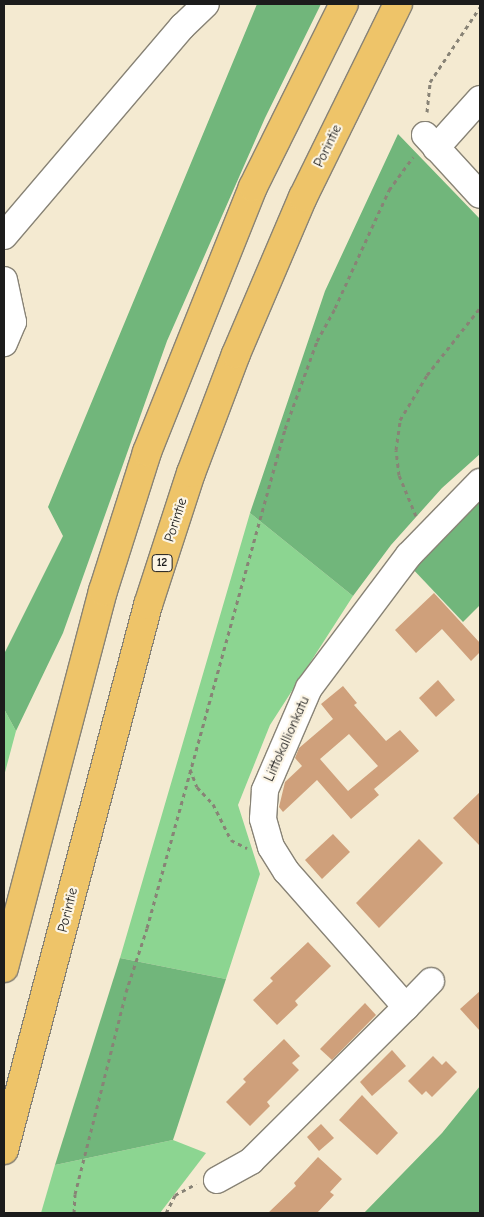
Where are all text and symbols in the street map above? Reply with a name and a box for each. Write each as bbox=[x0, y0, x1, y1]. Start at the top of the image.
street label: Porintie bbox=[311, 122, 345, 170]
street label: Porintie bbox=[161, 496, 191, 544]
road number: 12 bbox=[151, 554, 173, 572]
street label: Liittokallionkatu bbox=[261, 694, 313, 784]
street label: Porintie bbox=[54, 886, 82, 934]

